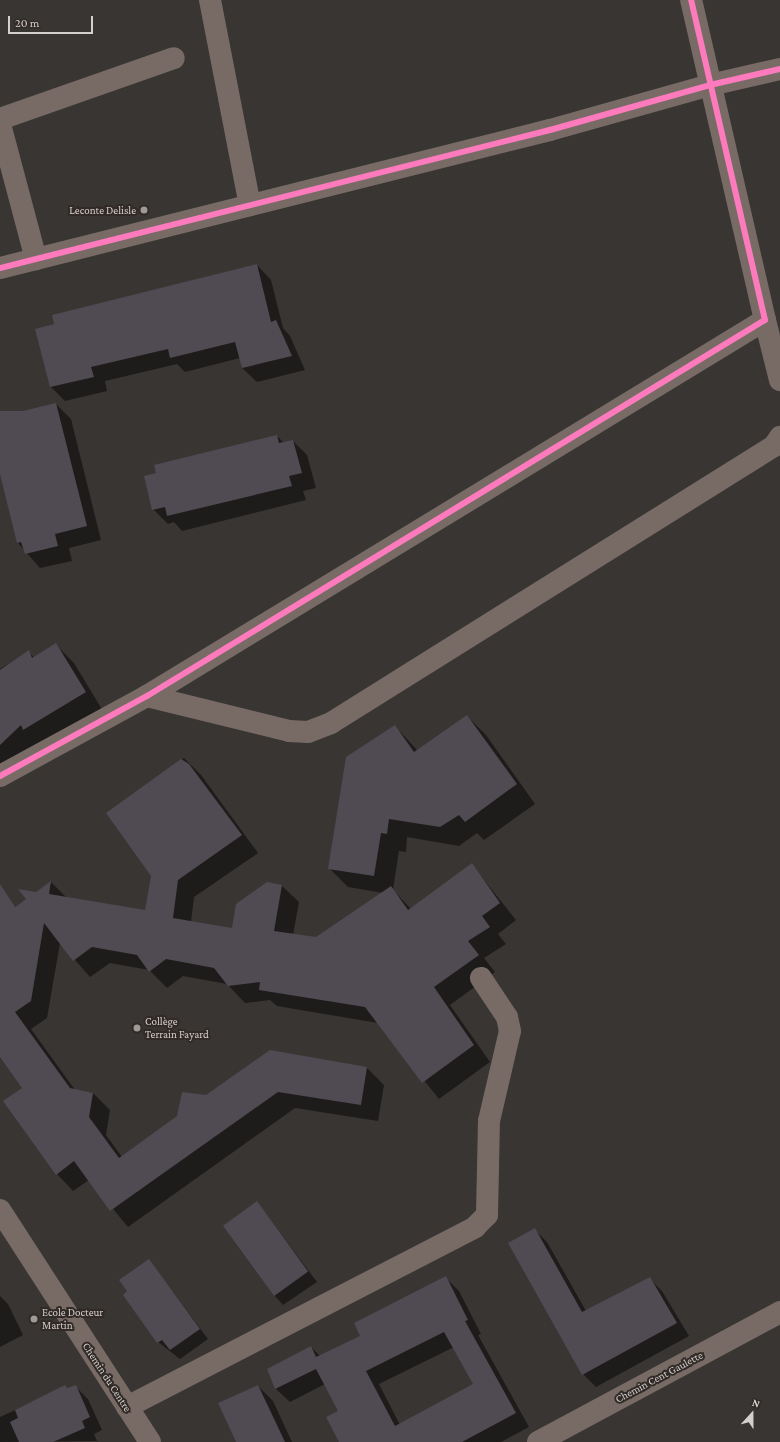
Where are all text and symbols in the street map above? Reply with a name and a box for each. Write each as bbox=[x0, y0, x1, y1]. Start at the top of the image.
scale bar bbox=[10, 8, 95, 34]
text: 20 m bbox=[15, 16, 39, 30]
place label: Leconte Delisle bbox=[69, 203, 136, 217]
marker: Leconte Delisle bbox=[139, 205, 149, 215]
place label: Collège Terrain Fayard bbox=[145, 1015, 209, 1041]
marker: Collège Terrain Fayard bbox=[132, 1023, 142, 1033]
place label: Ecole Docteur Martin bbox=[42, 1306, 103, 1332]
marker: Ecole Docteur Martin bbox=[29, 1314, 39, 1324]
street label: Chemin du Centre bbox=[80, 1340, 134, 1414]
street label: Chemin Cent Gaulette bbox=[613, 1348, 705, 1406]
north arrow bbox=[732, 1394, 772, 1434]
text: N bbox=[751, 1396, 762, 1410]

